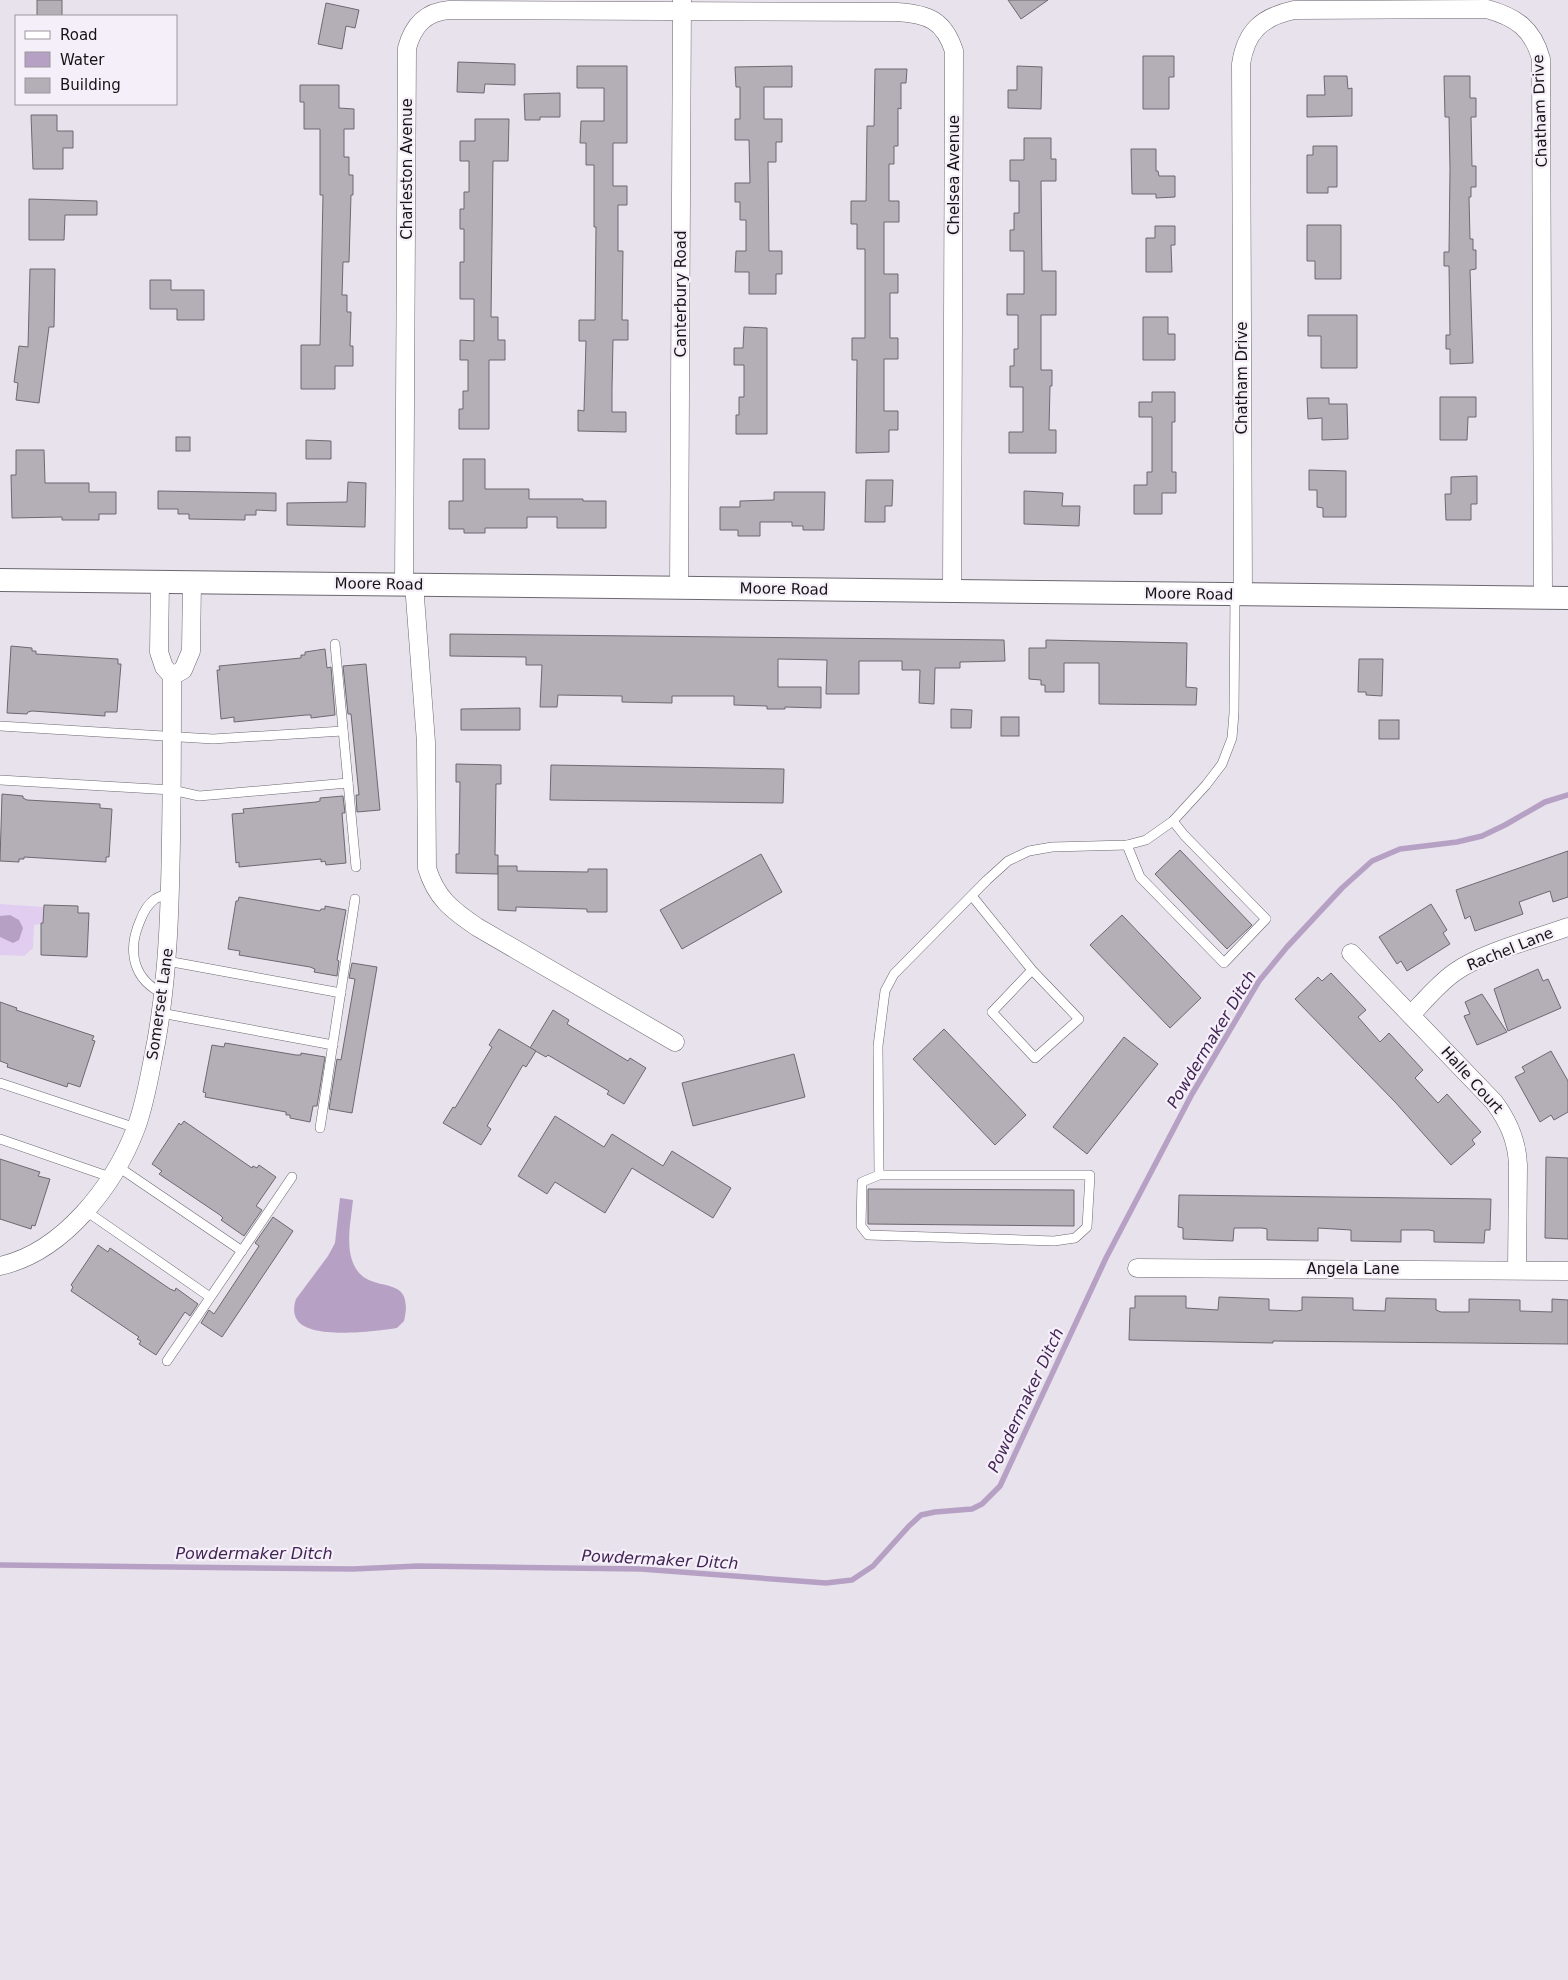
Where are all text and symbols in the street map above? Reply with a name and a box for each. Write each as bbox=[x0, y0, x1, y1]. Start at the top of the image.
legend bbox=[15, 15, 178, 105]
text: Road bbox=[60, 26, 98, 44]
text: Water bbox=[60, 51, 105, 69]
street label: Chatham Drive bbox=[1529, 54, 1551, 168]
text: Building bbox=[60, 76, 121, 94]
street label: Charleston Avenue bbox=[398, 98, 416, 240]
street label: Chelsea Avenue bbox=[945, 115, 963, 235]
street label: Canterbury Road bbox=[672, 231, 690, 357]
street label: Chatham Drive bbox=[1233, 321, 1251, 435]
street label: Moore Road bbox=[334, 574, 424, 594]
street label: Moore Road bbox=[739, 579, 829, 599]
street label: Moore Road bbox=[1144, 584, 1234, 604]
street label: Rachel Lane bbox=[1464, 924, 1556, 974]
street label: Somerset Lane bbox=[143, 947, 177, 1061]
water label: Powdermaker Ditch bbox=[1163, 967, 1260, 1112]
street label: Halle Court bbox=[1437, 1043, 1507, 1117]
street label: Angela Lane bbox=[1307, 1260, 1399, 1278]
water label: Powdermaker Ditch bbox=[984, 1325, 1067, 1475]
water label: Powdermaker Ditch bbox=[175, 1544, 333, 1563]
water label: Powdermaker Ditch bbox=[581, 1546, 739, 1573]

